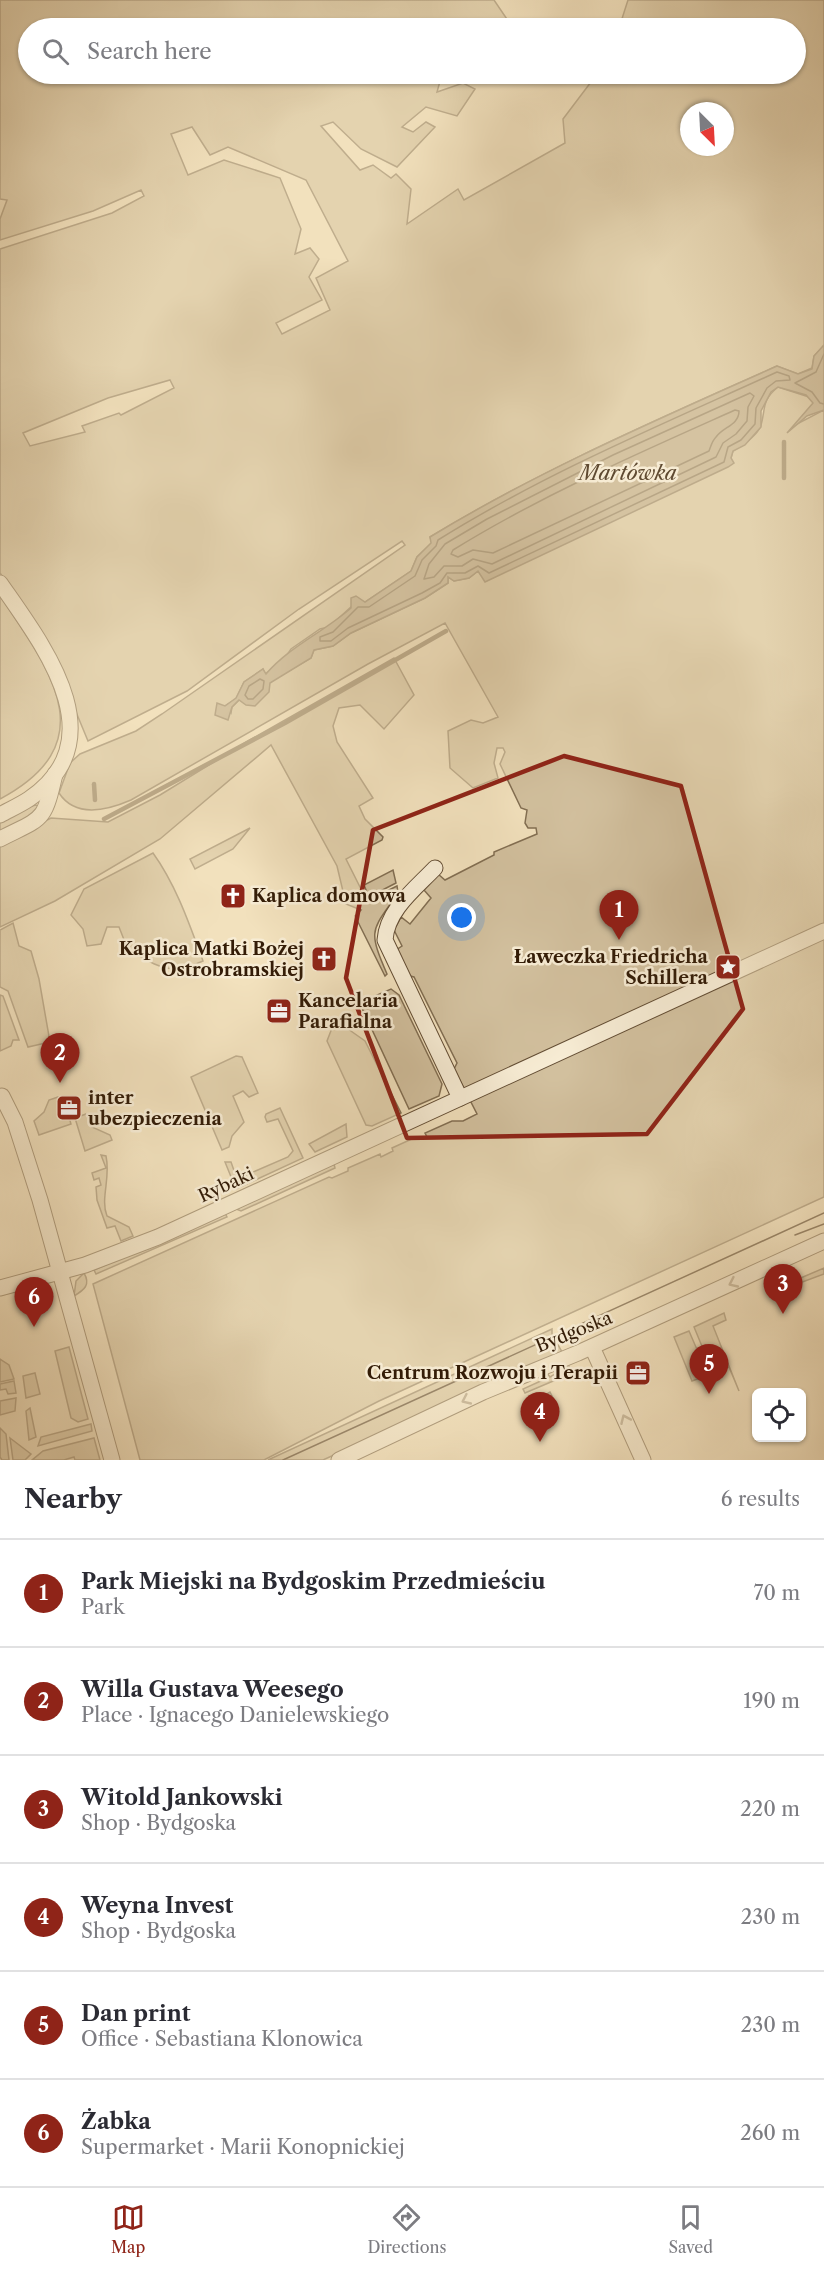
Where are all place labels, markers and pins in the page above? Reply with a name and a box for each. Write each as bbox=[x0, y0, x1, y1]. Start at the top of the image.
church icon: Kaplica domowa bbox=[218, 881, 248, 911]
place label: Kaplica domowa bbox=[252, 885, 406, 907]
pin: 1 bbox=[600, 890, 638, 940]
place label: Kaplica Matki Bożej Ostrobramskiej bbox=[119, 938, 304, 981]
church icon: Kaplica Matki Bożej Ostrobramskiej bbox=[309, 944, 339, 974]
place label: Ławeczka Friedricha Schillera bbox=[514, 946, 709, 989]
place icon: Ławeczka Friedricha Schillera bbox=[713, 952, 743, 982]
place label: Kancelaria Parafialna bbox=[298, 990, 399, 1033]
office icon: Kancelaria Parafialna bbox=[264, 996, 294, 1026]
pin: 2 bbox=[40, 1034, 80, 1083]
place label: inter ubezpieczenia bbox=[88, 1087, 222, 1130]
office icon: inter ubezpieczenia bbox=[54, 1093, 84, 1123]
pin: 3 bbox=[764, 1264, 802, 1314]
pin: 6 bbox=[15, 1278, 54, 1327]
pin: 5 bbox=[690, 1344, 728, 1394]
office icon: Centrum Rozwoju i Terapii bbox=[623, 1358, 653, 1388]
place label: Centrum Rozwoju i Terapii bbox=[367, 1362, 619, 1384]
pin: 4 bbox=[520, 1392, 560, 1442]

